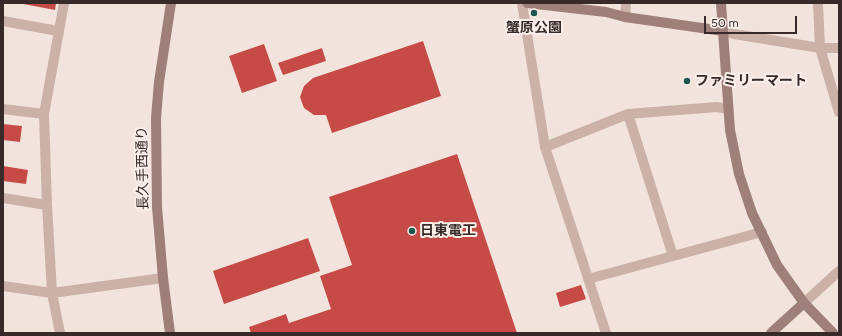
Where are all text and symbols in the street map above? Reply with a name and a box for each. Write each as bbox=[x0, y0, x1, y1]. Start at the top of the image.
marker: 蟹原公園 bbox=[529, 8, 539, 18]
scale bar bbox=[706, 8, 799, 34]
text: 50 m bbox=[711, 16, 739, 30]
place label: 蟹原公園 bbox=[506, 20, 562, 36]
place label: ファミリーマート bbox=[695, 73, 807, 89]
marker: ファミリーマート bbox=[682, 76, 692, 86]
street label: 長久手西通り bbox=[134, 126, 152, 210]
place label: 日東電工 bbox=[420, 223, 476, 239]
marker: 日東電工 bbox=[407, 226, 417, 236]

